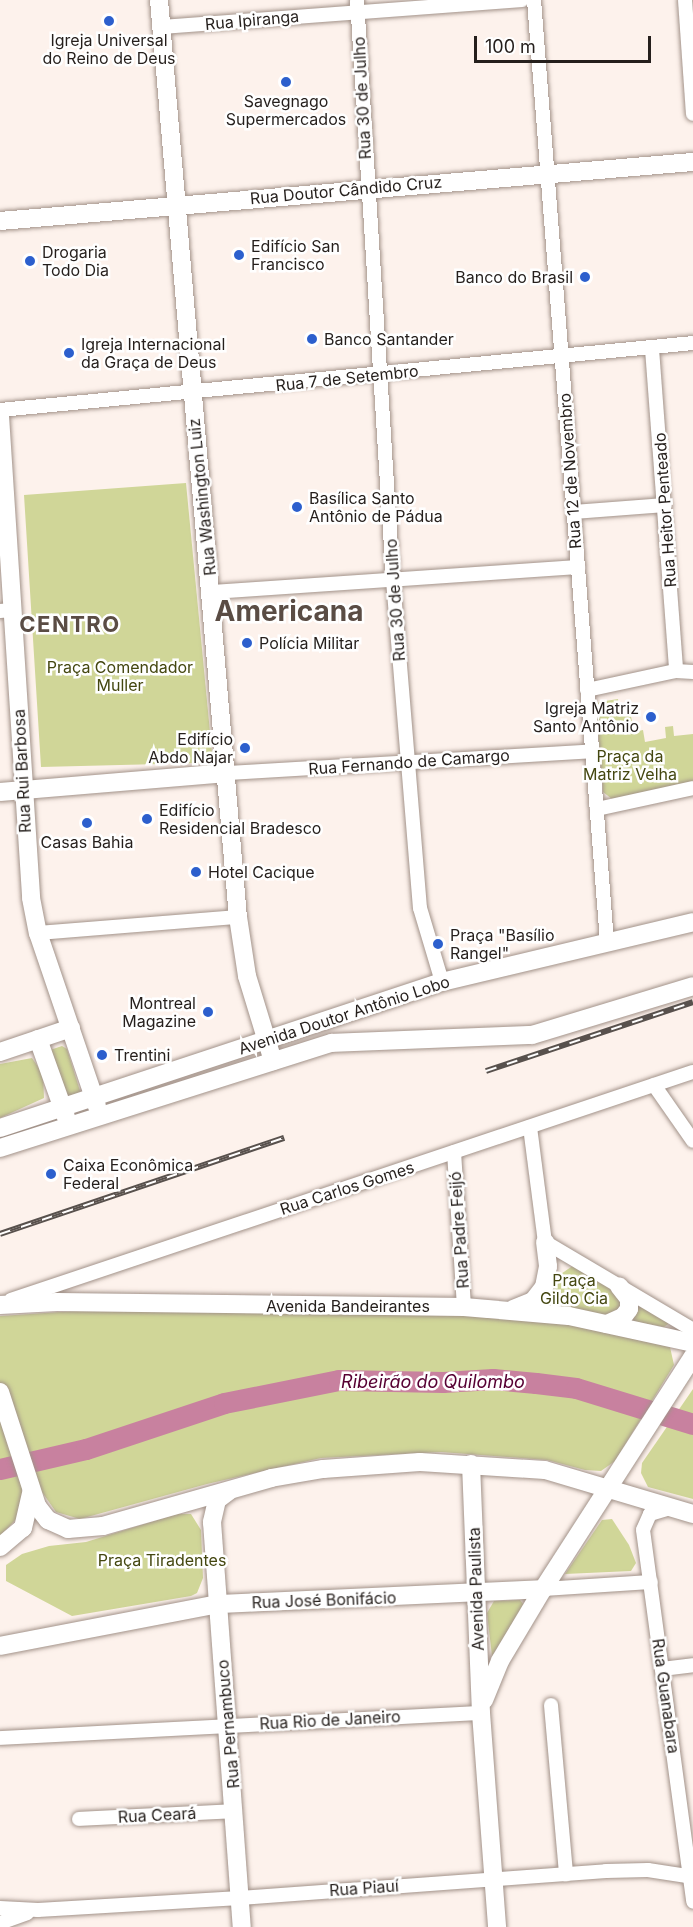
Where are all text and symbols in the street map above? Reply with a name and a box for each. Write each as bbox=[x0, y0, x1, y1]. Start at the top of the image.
street label: Rua Ipiranga bbox=[204, 6, 300, 34]
marker: Igreja Universal do Reino de Deus bbox=[102, 14, 116, 28]
scale bar bbox=[477, 24, 654, 62]
place label: Igreja Universal do Reino de Deus bbox=[42, 30, 176, 68]
street label: Rua 30 de Julho bbox=[349, 36, 375, 160]
text: 100 m bbox=[485, 36, 536, 57]
marker: Savegnago Supermercados bbox=[279, 75, 293, 89]
place label: Savegnago Supermercados bbox=[226, 91, 346, 129]
street label: Rua Doutor Cândido Cruz bbox=[249, 172, 443, 208]
place label: Edifício San Francisco bbox=[251, 236, 340, 274]
place label: Drogaria Todo Dia bbox=[42, 242, 109, 280]
marker: Edifício San Francisco bbox=[232, 248, 246, 262]
marker: Drogaria Todo Dia bbox=[23, 254, 37, 268]
place label: Banco do Brasil bbox=[455, 267, 573, 287]
marker: Banco do Brasil bbox=[578, 270, 592, 284]
place label: Banco Santander bbox=[324, 329, 454, 349]
marker: Banco Santander bbox=[305, 332, 319, 346]
place label: Igreja Internacional da Graça de Deus bbox=[81, 334, 225, 372]
marker: Igreja Internacional da Graça de Deus bbox=[62, 346, 76, 360]
street label: Rua 7 de Setembro bbox=[275, 361, 419, 395]
street label: Rua 12 de Novembro bbox=[555, 392, 585, 550]
street label: Rua Washington Luiz bbox=[184, 417, 220, 577]
street label: Rua Heitor Penteado bbox=[650, 432, 680, 588]
place label: Basílica Santo Antônio de Pádua bbox=[309, 488, 443, 526]
marker: Basílica Santo Antônio de Pádua bbox=[290, 500, 304, 514]
street label: Rua 30 de Julho bbox=[381, 538, 409, 662]
district label: Americana bbox=[214, 594, 364, 628]
district label: CENTRO bbox=[19, 612, 121, 638]
place label: Polícia Militar bbox=[259, 633, 359, 653]
marker: Polícia Militar bbox=[240, 636, 254, 650]
park label: Praça Comendador Muller bbox=[47, 657, 193, 695]
place label: Igreja Matriz Santo Antônio bbox=[533, 698, 639, 736]
street label: Rua Rui Barbosa bbox=[9, 709, 35, 833]
marker: Igreja Matriz Santo Antônio bbox=[644, 710, 658, 724]
place label: Edifício Abdo Najar bbox=[148, 729, 233, 767]
marker: Edifício Abdo Najar bbox=[238, 741, 252, 755]
street label: Rua Fernando de Camargo bbox=[308, 745, 510, 779]
park label: Praça da Matriz Velha bbox=[583, 746, 677, 784]
place label: Edifício Residencial Bradesco bbox=[159, 800, 321, 838]
marker: Edifício Residencial Bradesco bbox=[140, 812, 154, 826]
marker: Casas Bahia bbox=[80, 816, 94, 830]
place label: Casas Bahia bbox=[41, 832, 133, 852]
place label: Hotel Cacique bbox=[208, 862, 315, 882]
marker: Hotel Cacique bbox=[189, 865, 203, 879]
place label: Praça "Basílio Rangel" bbox=[450, 925, 555, 963]
marker: Praça "Basílio Rangel" bbox=[431, 937, 445, 951]
street label: Avenida Doutor Antônio Lobo bbox=[236, 972, 452, 1058]
place label: Montreal Magazine bbox=[122, 993, 196, 1031]
marker: Montreal Magazine bbox=[201, 1005, 215, 1019]
place label: Trentini bbox=[114, 1045, 170, 1065]
marker: Trentini bbox=[95, 1048, 109, 1062]
place label: Caixa Econômica Federal bbox=[63, 1155, 193, 1193]
street label: Rua Carlos Gomes bbox=[277, 1157, 417, 1219]
marker: Caixa Econômica Federal bbox=[44, 1167, 58, 1181]
street label: Rua Padre Feijó bbox=[445, 1171, 473, 1289]
park label: Praça Gildo Cia bbox=[540, 1270, 608, 1308]
street label: Avenida Bandeirantes bbox=[266, 1296, 430, 1316]
water label: Ribeirão do Quilombo bbox=[341, 1371, 525, 1393]
street label: Avenida Paulista bbox=[464, 1527, 488, 1651]
park label: Praça Tiradentes bbox=[98, 1550, 226, 1570]
street label: Rua José Bonifácio bbox=[251, 1588, 397, 1612]
street label: Rua Guanabara bbox=[648, 1637, 684, 1755]
street label: Rua Pernambuco bbox=[213, 1659, 243, 1789]
street label: Rua Rio de Janeiro bbox=[259, 1707, 401, 1733]
street label: Rua Ceará bbox=[117, 1803, 197, 1827]
street label: Rua Piauí bbox=[329, 1876, 399, 1900]

